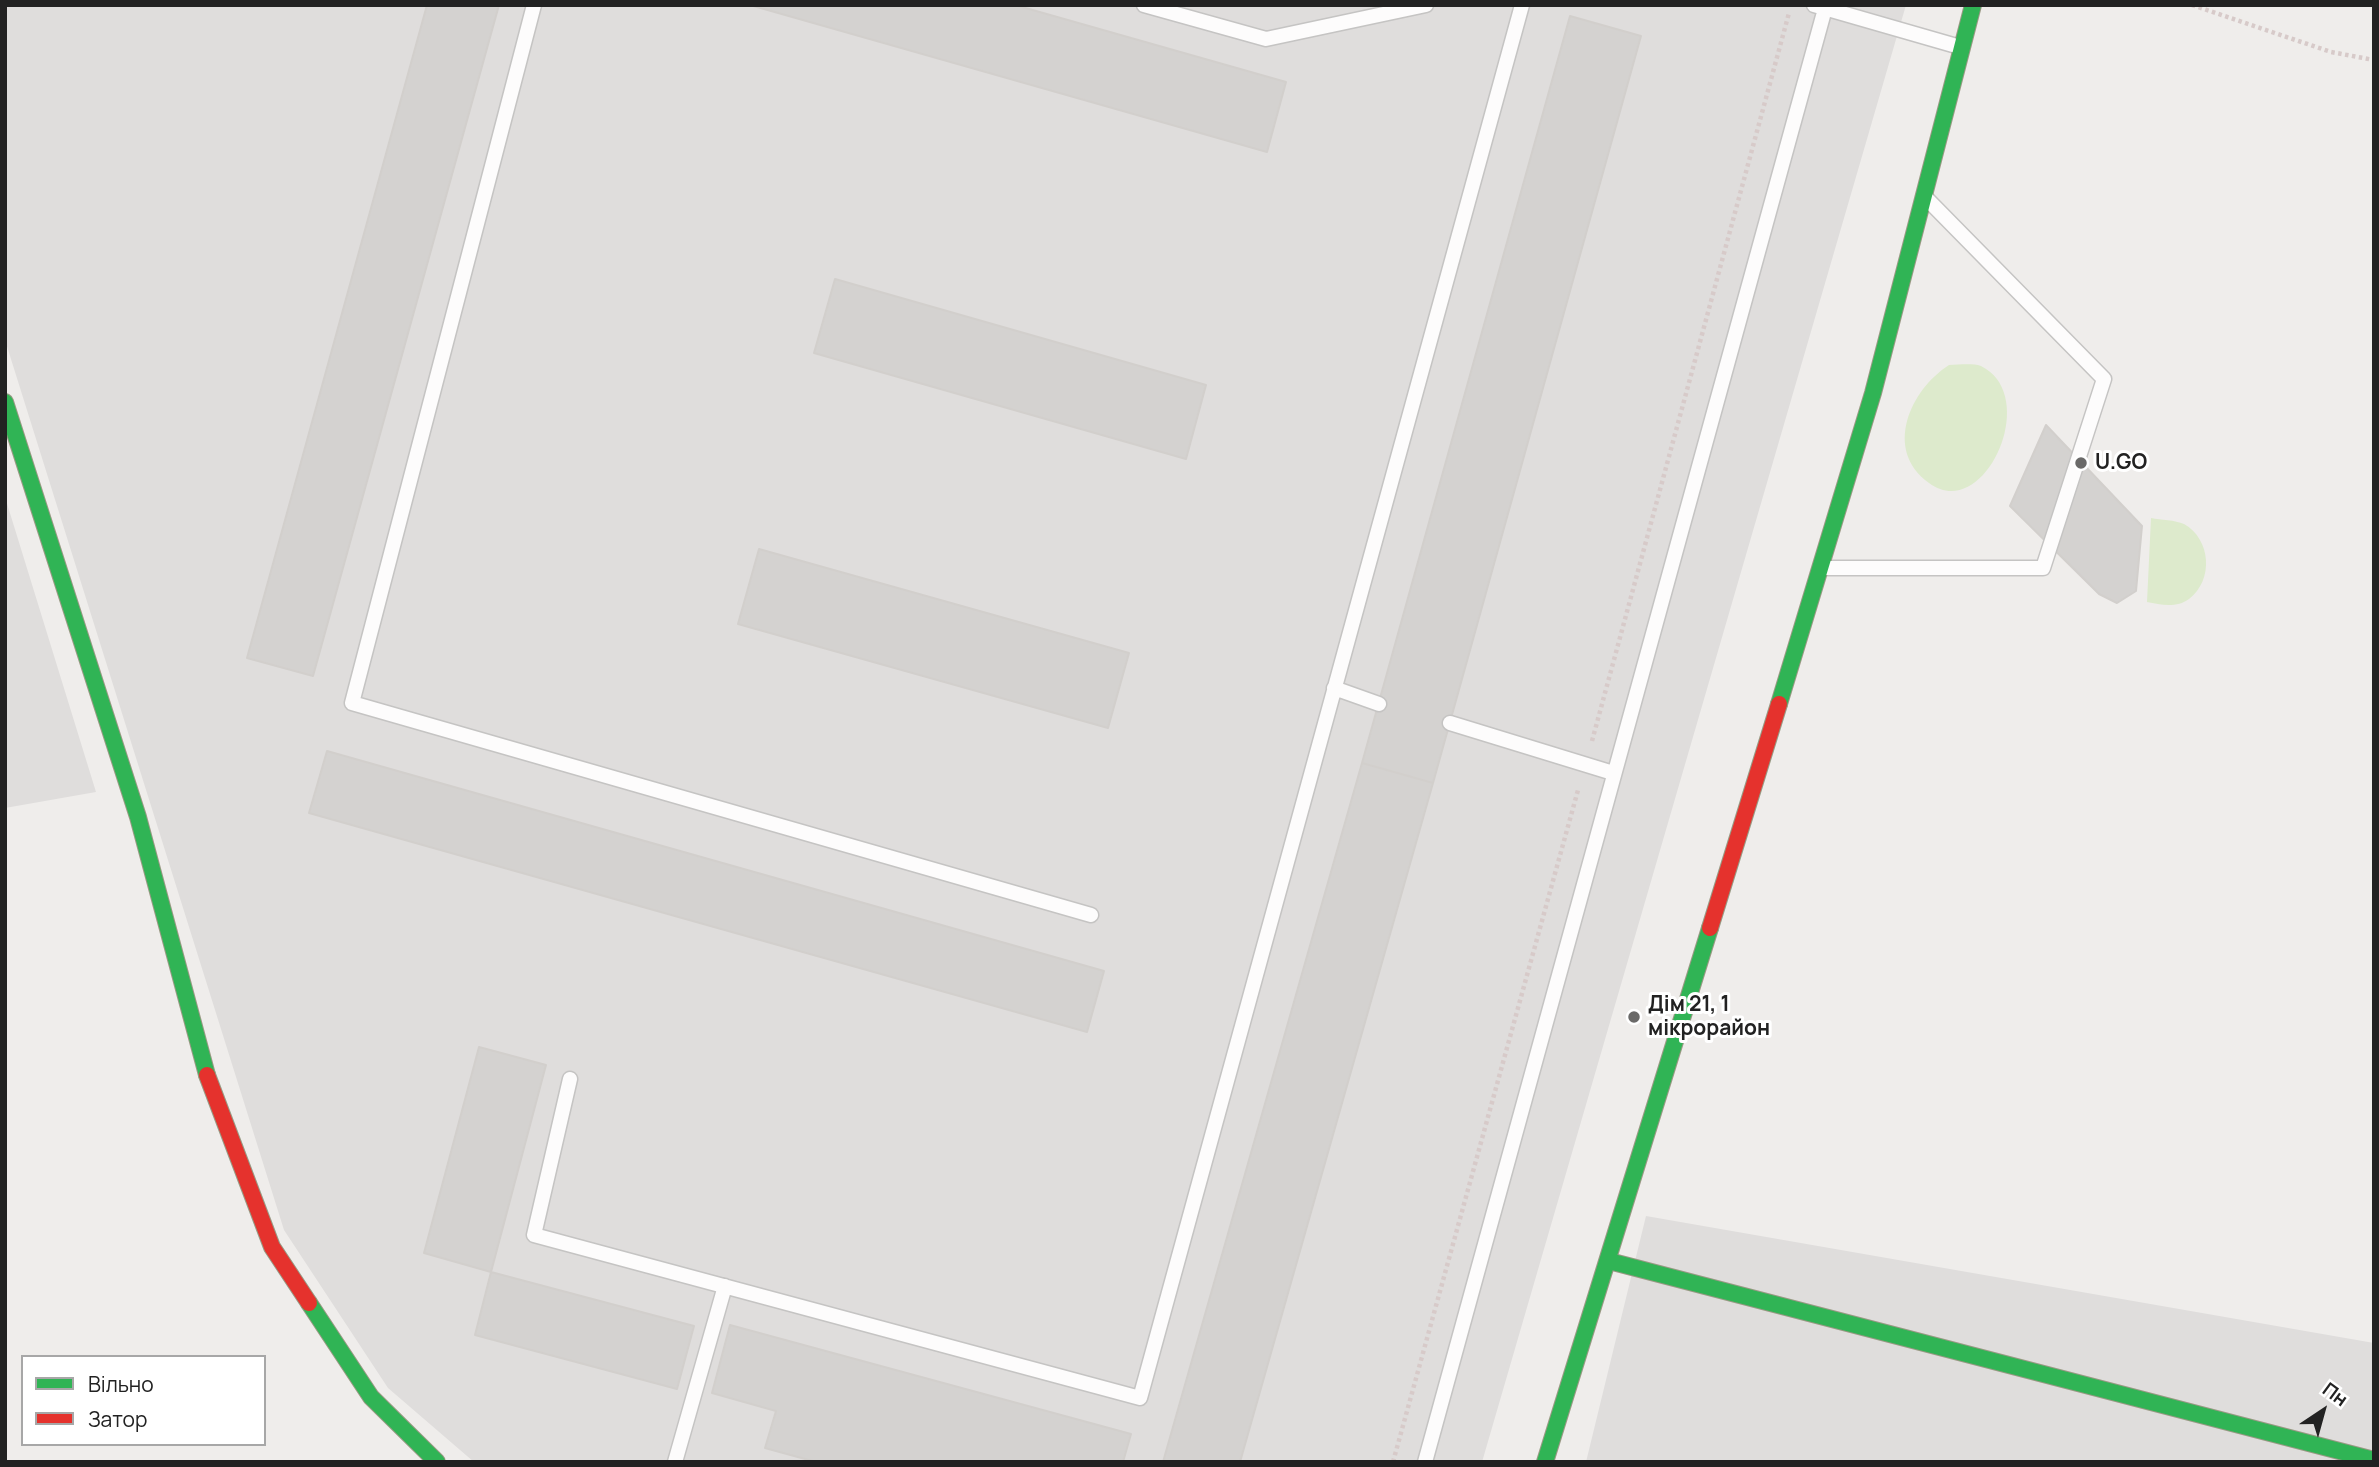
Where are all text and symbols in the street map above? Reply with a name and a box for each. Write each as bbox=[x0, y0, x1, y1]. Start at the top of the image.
place label: U.GO bbox=[2095, 450, 2147, 476]
marker: U.GO bbox=[2073, 455, 2089, 471]
place label: Дім 21, 1 мікрорайон bbox=[1648, 992, 1770, 1042]
marker: Дім 21, 1 мікрорайон bbox=[1626, 1009, 1642, 1025]
legend bbox=[21, 1355, 266, 1446]
text: Вільно bbox=[88, 1370, 154, 1398]
north arrow bbox=[2288, 1376, 2358, 1446]
text: Пн bbox=[2317, 1376, 2353, 1412]
text: Затор bbox=[88, 1405, 147, 1433]

